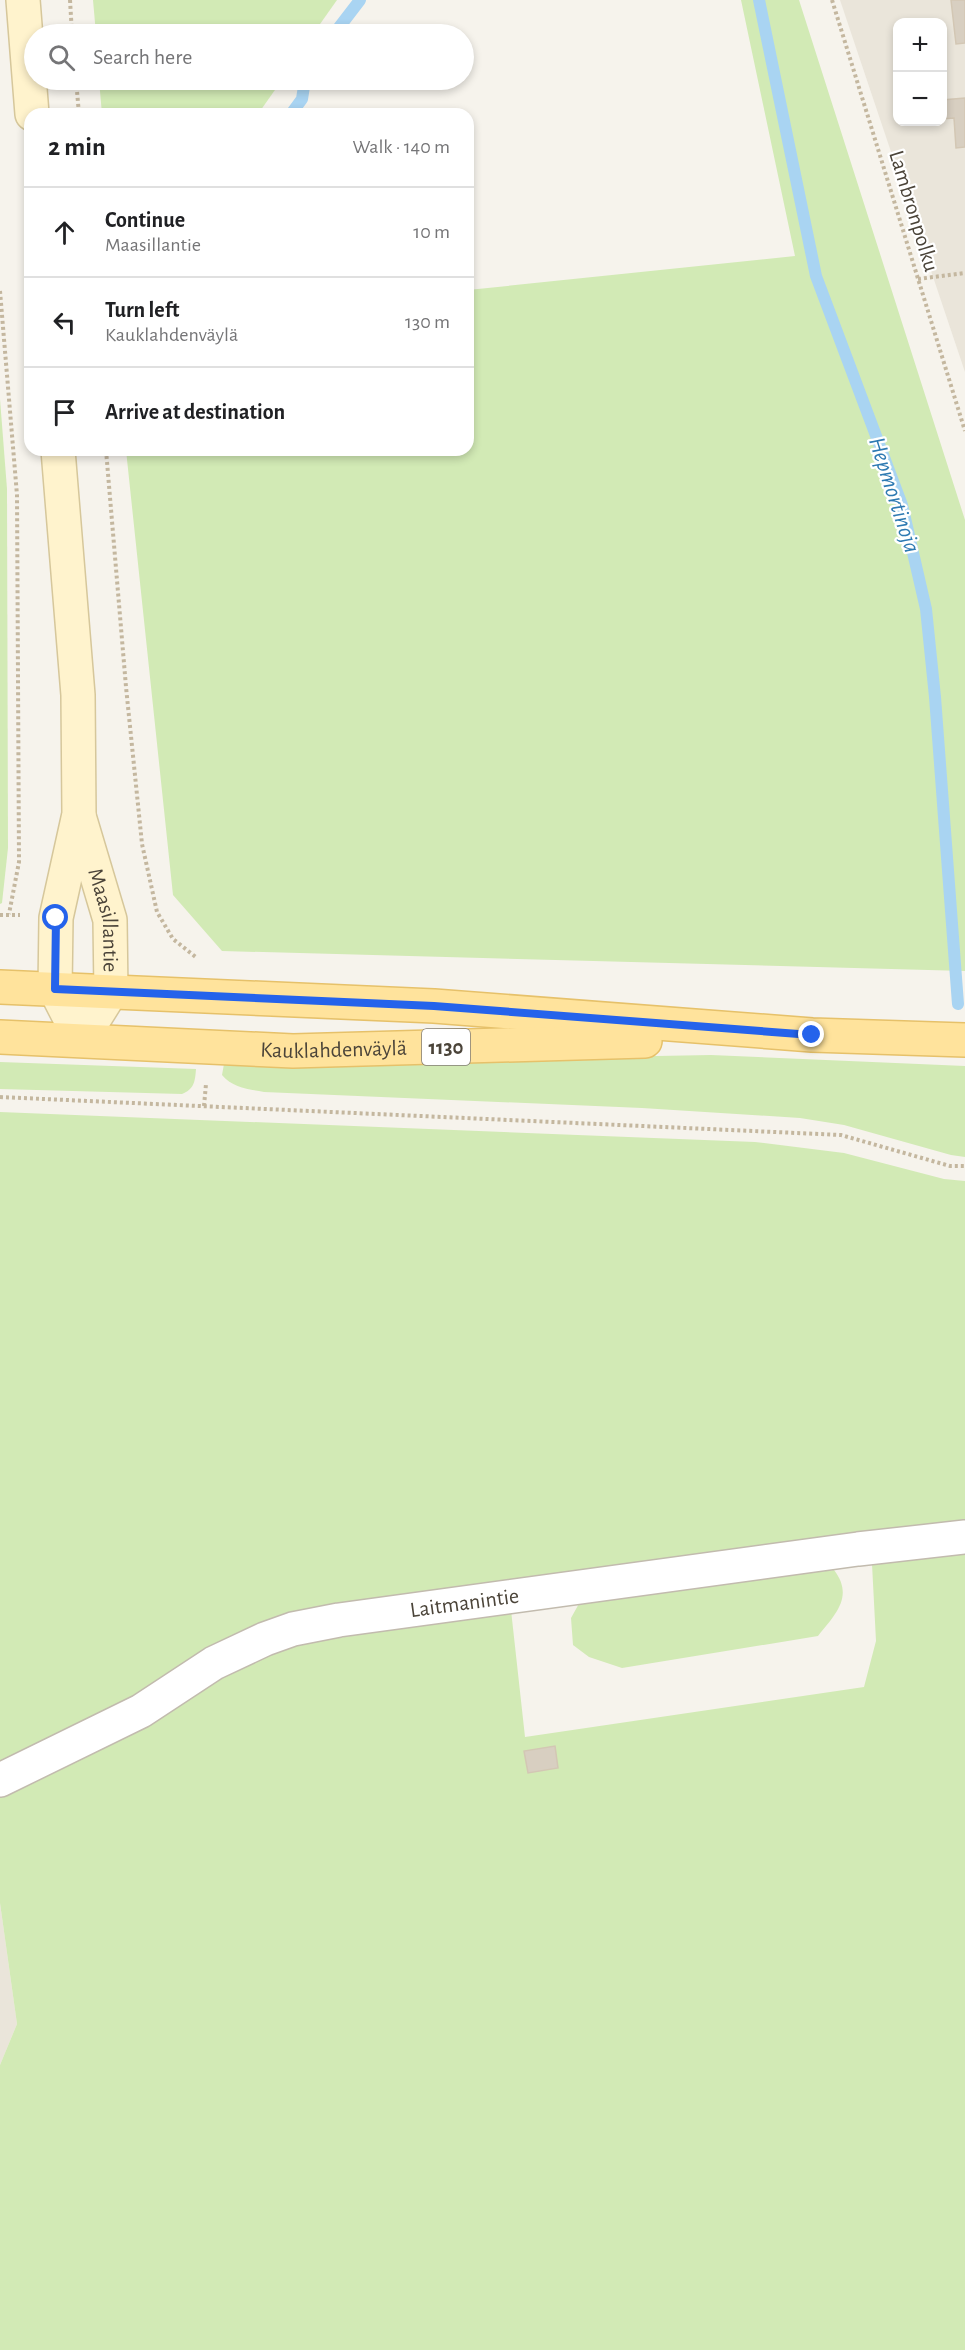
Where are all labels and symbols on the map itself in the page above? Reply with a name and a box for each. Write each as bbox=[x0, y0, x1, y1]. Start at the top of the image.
street label: Lambronpolku bbox=[885, 148, 943, 274]
water label: Hepmortinoja bbox=[864, 434, 924, 556]
street label: Maasillantie bbox=[84, 866, 122, 972]
route start bbox=[42, 904, 68, 930]
route end bbox=[798, 1021, 824, 1047]
road number: 1130 bbox=[422, 1029, 470, 1065]
street label: Kauklahdenväylä bbox=[260, 1037, 407, 1062]
street label: Laitmanintie bbox=[409, 1584, 520, 1621]

